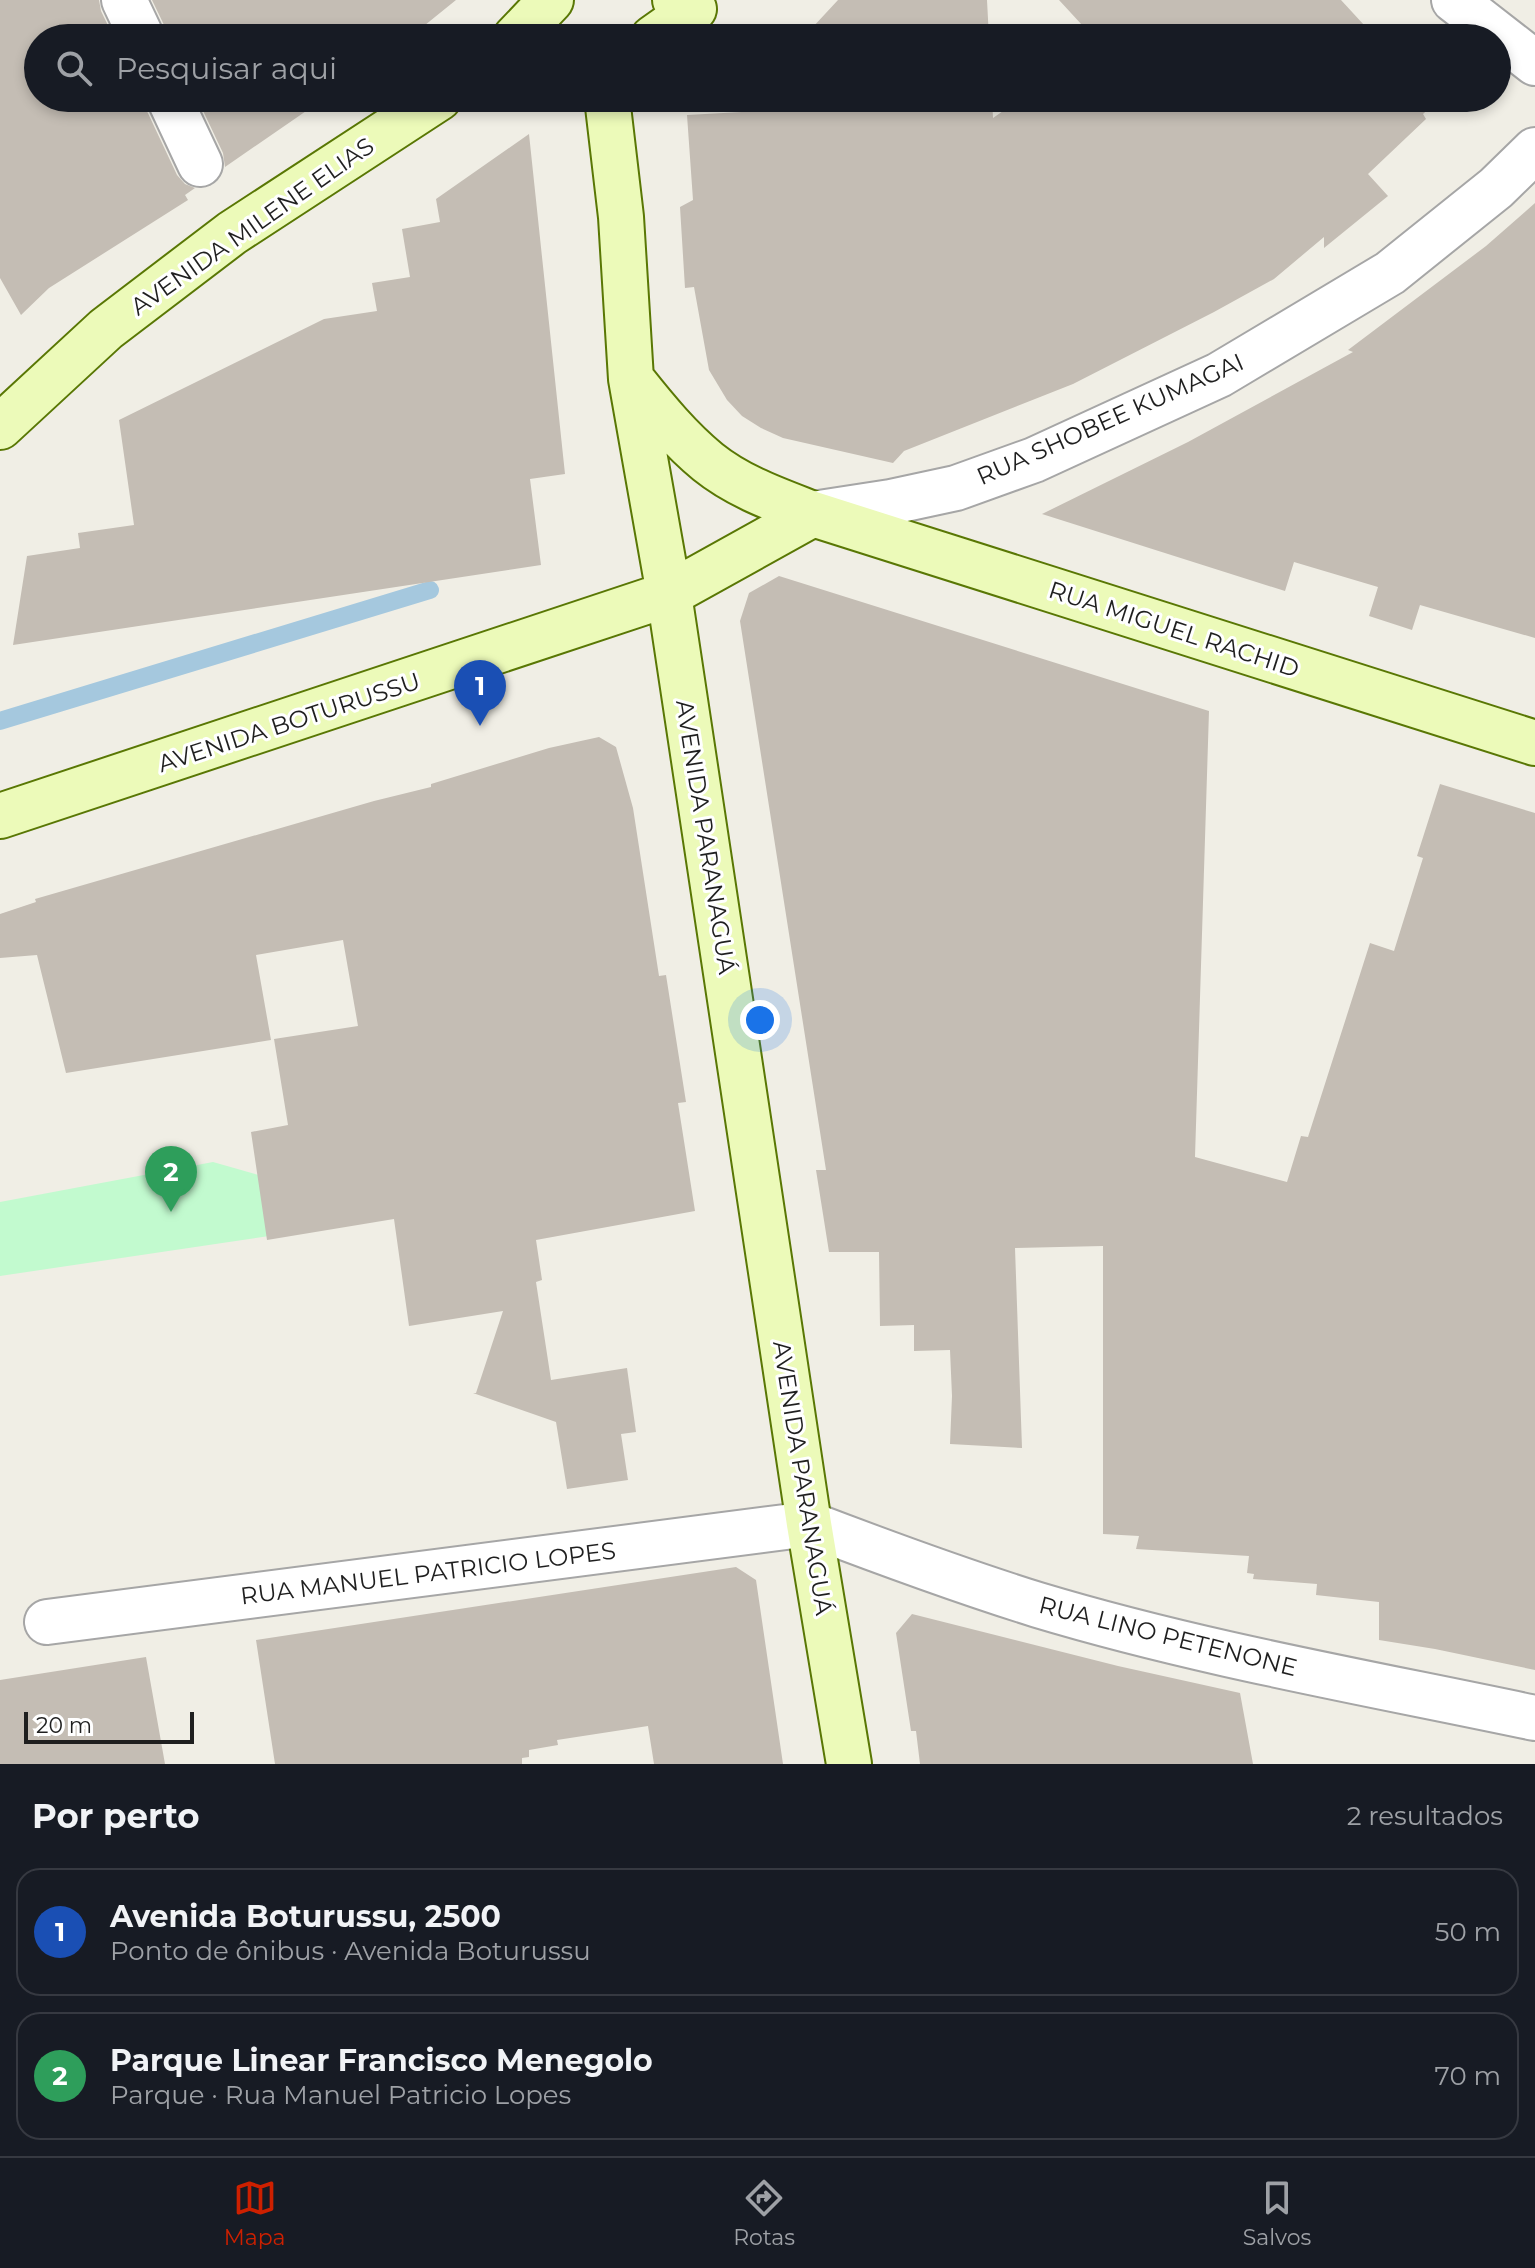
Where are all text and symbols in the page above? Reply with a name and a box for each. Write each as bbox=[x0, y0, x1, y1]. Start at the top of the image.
search box bbox=[24, 24, 1511, 112]
icon: search bbox=[52, 46, 96, 90]
text: Pesquisar aqui bbox=[116, 50, 337, 87]
street label: AVENIDA MILENE ELIAS bbox=[125, 131, 379, 321]
street label: RUA SHOBEE KUMAGAI bbox=[972, 347, 1248, 491]
street label: RUA MIGUEL RACHID bbox=[1045, 575, 1303, 683]
pin: 1 bbox=[454, 660, 506, 726]
street label: AVENIDA BOTURUSSU bbox=[154, 666, 424, 778]
street label: AVENIDA PARANAGUÁ bbox=[670, 698, 742, 977]
your location bbox=[740, 1000, 780, 1040]
pin: 2 bbox=[145, 1146, 197, 1212]
street label: AVENIDA PARANAGUÁ bbox=[767, 1339, 839, 1618]
street label: RUA MANUEL PATRICIO LOPES bbox=[239, 1536, 617, 1610]
street label: RUA LINO PETENONE bbox=[1036, 1590, 1300, 1682]
scale bar bbox=[24, 1708, 194, 1744]
text: 20 m bbox=[36, 1712, 92, 1739]
text: Por perto bbox=[32, 1795, 200, 1837]
text: 2 resultados bbox=[1347, 1800, 1503, 1832]
text: Avenida Boturussu, 2500 bbox=[110, 1898, 501, 1935]
text: 1 bbox=[55, 1916, 65, 1948]
text: 50 m bbox=[1435, 1916, 1501, 1948]
text: Ponto de ônibus · Avenida Boturussu bbox=[110, 1935, 591, 1967]
text: Parque Linear Francisco Menegolo bbox=[110, 2042, 653, 2079]
text: 2 bbox=[52, 2060, 68, 2092]
text: 70 m bbox=[1435, 2060, 1501, 2092]
text: Parque · Rua Manuel Patricio Lopes bbox=[110, 2079, 571, 2111]
tab: Mapa bbox=[224, 2176, 286, 2251]
tab: Rotas bbox=[733, 2176, 795, 2251]
tab: Salvos bbox=[1243, 2176, 1311, 2251]

